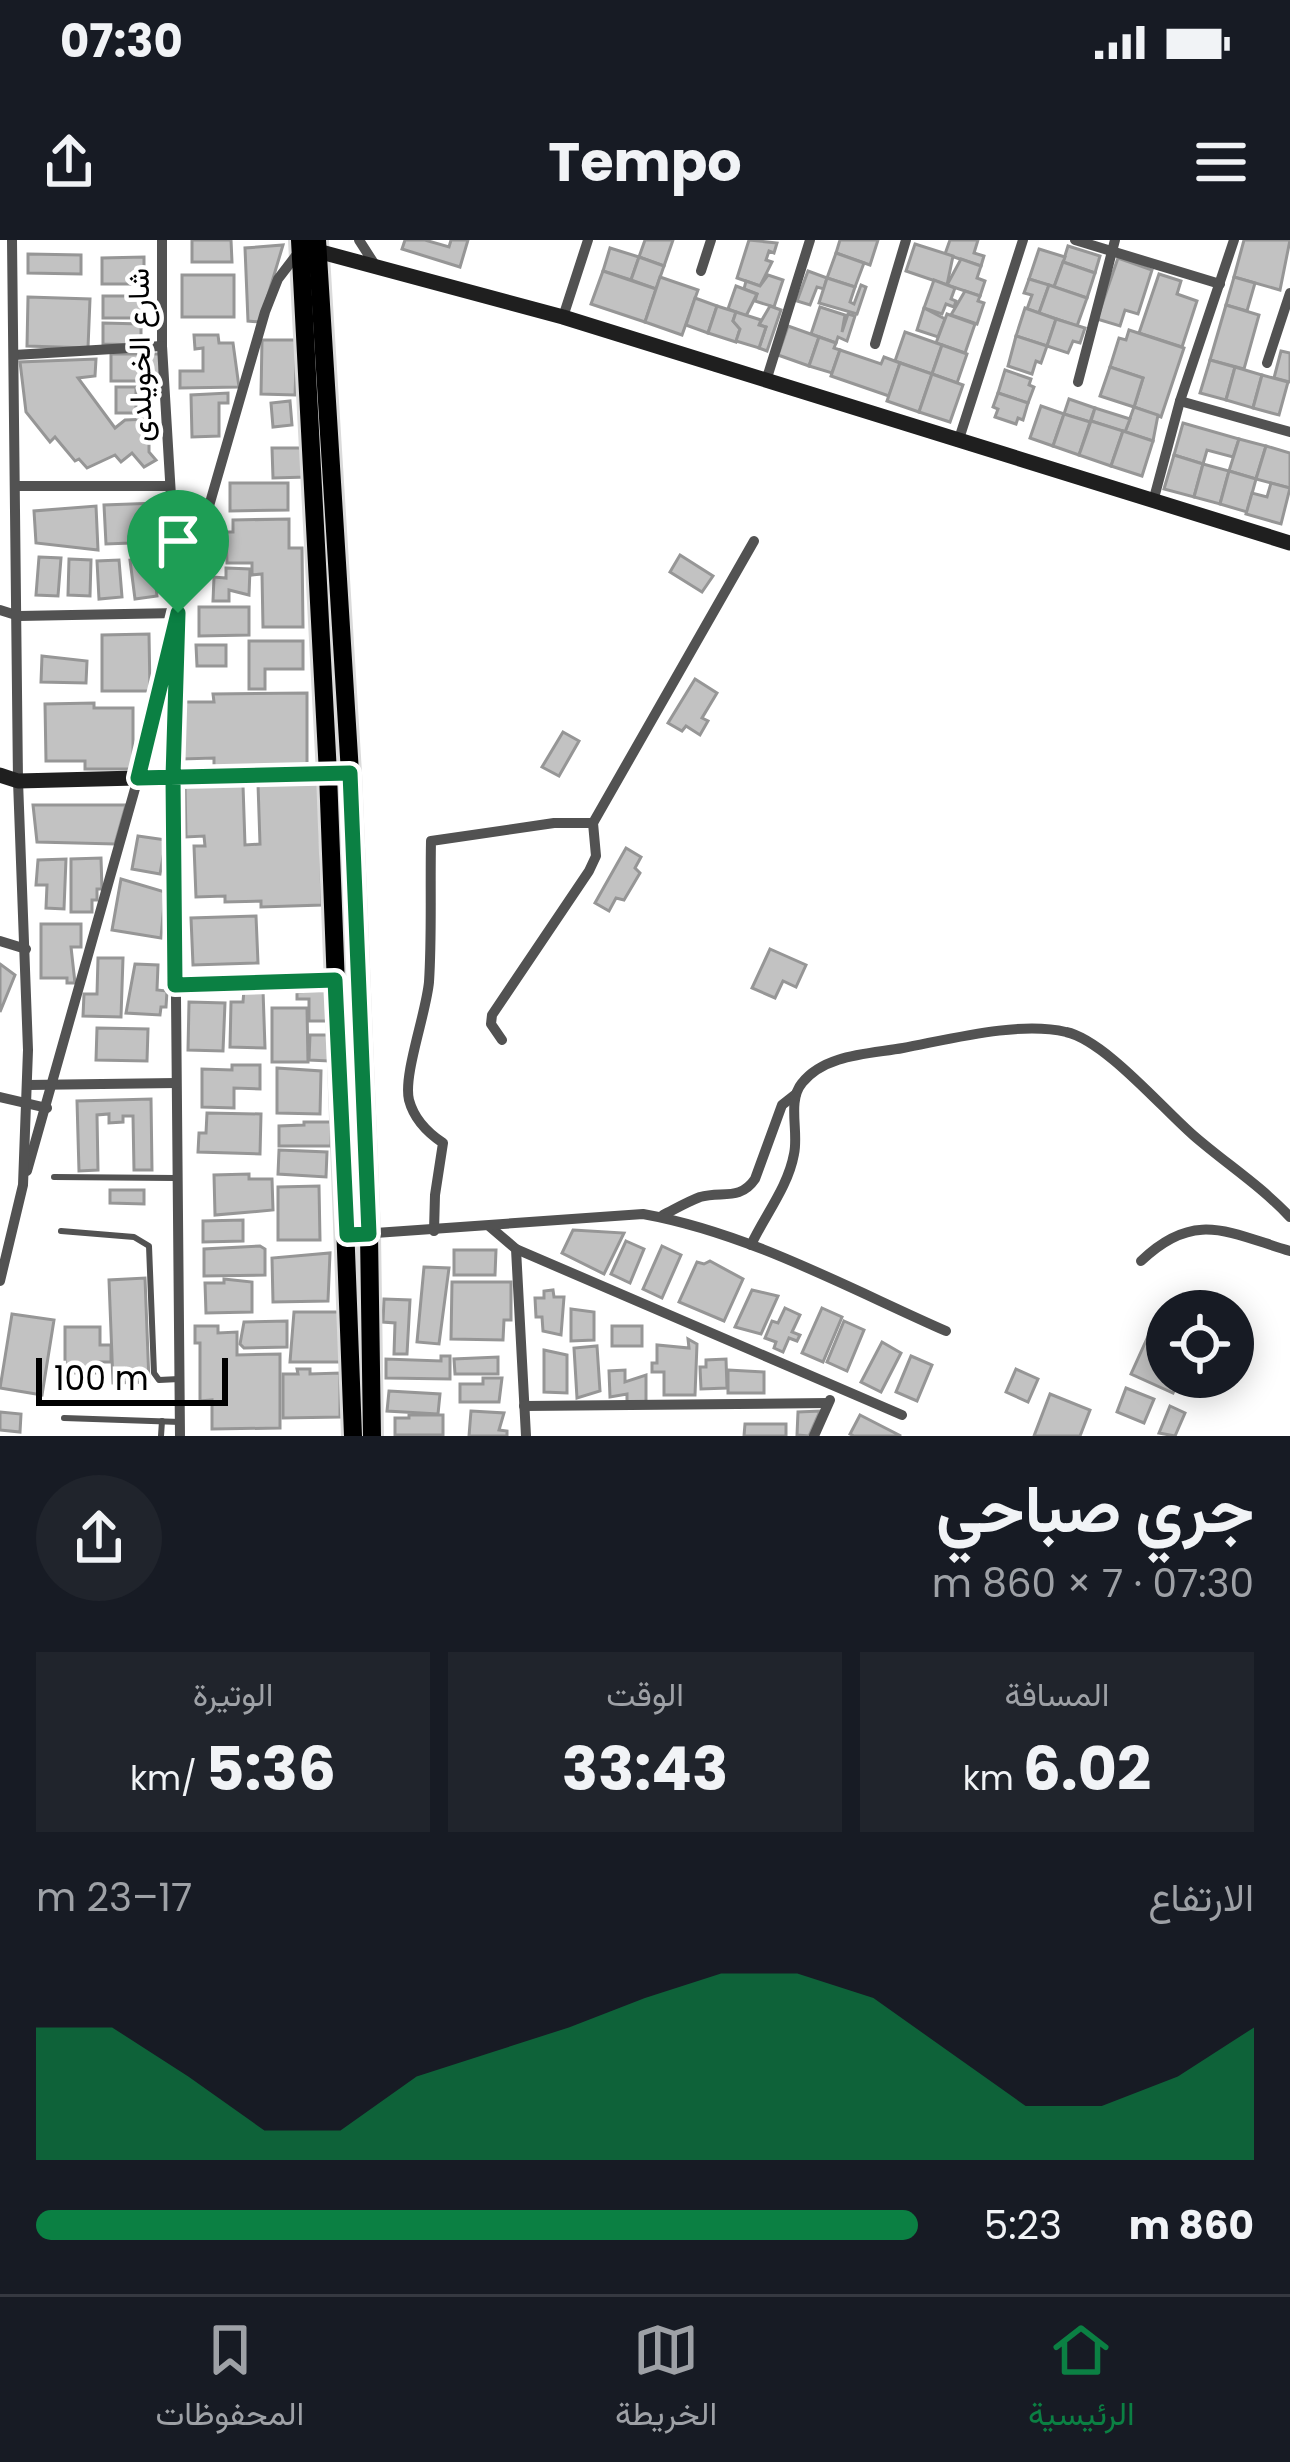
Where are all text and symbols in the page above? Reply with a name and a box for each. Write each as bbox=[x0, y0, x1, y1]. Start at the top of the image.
text: 07:30 bbox=[60, 10, 183, 73]
text: Tempo bbox=[548, 124, 742, 200]
icon: share bbox=[36, 129, 102, 195]
icon: menu bbox=[1188, 129, 1254, 195]
street label: شارع الخويلدى bbox=[116, 268, 163, 442]
pin bbox=[127, 490, 229, 613]
icon: arrive bbox=[145, 508, 211, 574]
map controls bbox=[1146, 1290, 1254, 1398]
button: locate bbox=[1146, 1290, 1254, 1398]
scale bar bbox=[36, 1352, 228, 1405]
text: 100 m bbox=[54, 1355, 149, 1402]
text: جري صباحي bbox=[936, 1463, 1254, 1555]
button: share bbox=[36, 1475, 162, 1601]
text: 07:30 · 7 × 860 m bbox=[932, 1556, 1254, 1611]
text: الوتيرة bbox=[193, 1671, 273, 1718]
text: الوقت bbox=[606, 1671, 684, 1718]
text: المسافة bbox=[1005, 1671, 1109, 1718]
text: 5:36 bbox=[205, 1727, 336, 1811]
text: 33:43 bbox=[562, 1727, 728, 1811]
text: 6.02 bbox=[1023, 1727, 1151, 1811]
text: /km bbox=[130, 1755, 205, 1802]
text: km bbox=[963, 1755, 1023, 1802]
text: 17–23 m bbox=[36, 1870, 192, 1925]
text: الارتفاع bbox=[1148, 1870, 1254, 1925]
text: 5:23 bbox=[984, 2198, 1062, 2253]
text: 860 m bbox=[1129, 2198, 1254, 2253]
tab: المحفوظات bbox=[155, 2317, 304, 2443]
tab: الخريطة bbox=[615, 2317, 717, 2443]
tab: الرئيسية bbox=[1028, 2317, 1135, 2443]

